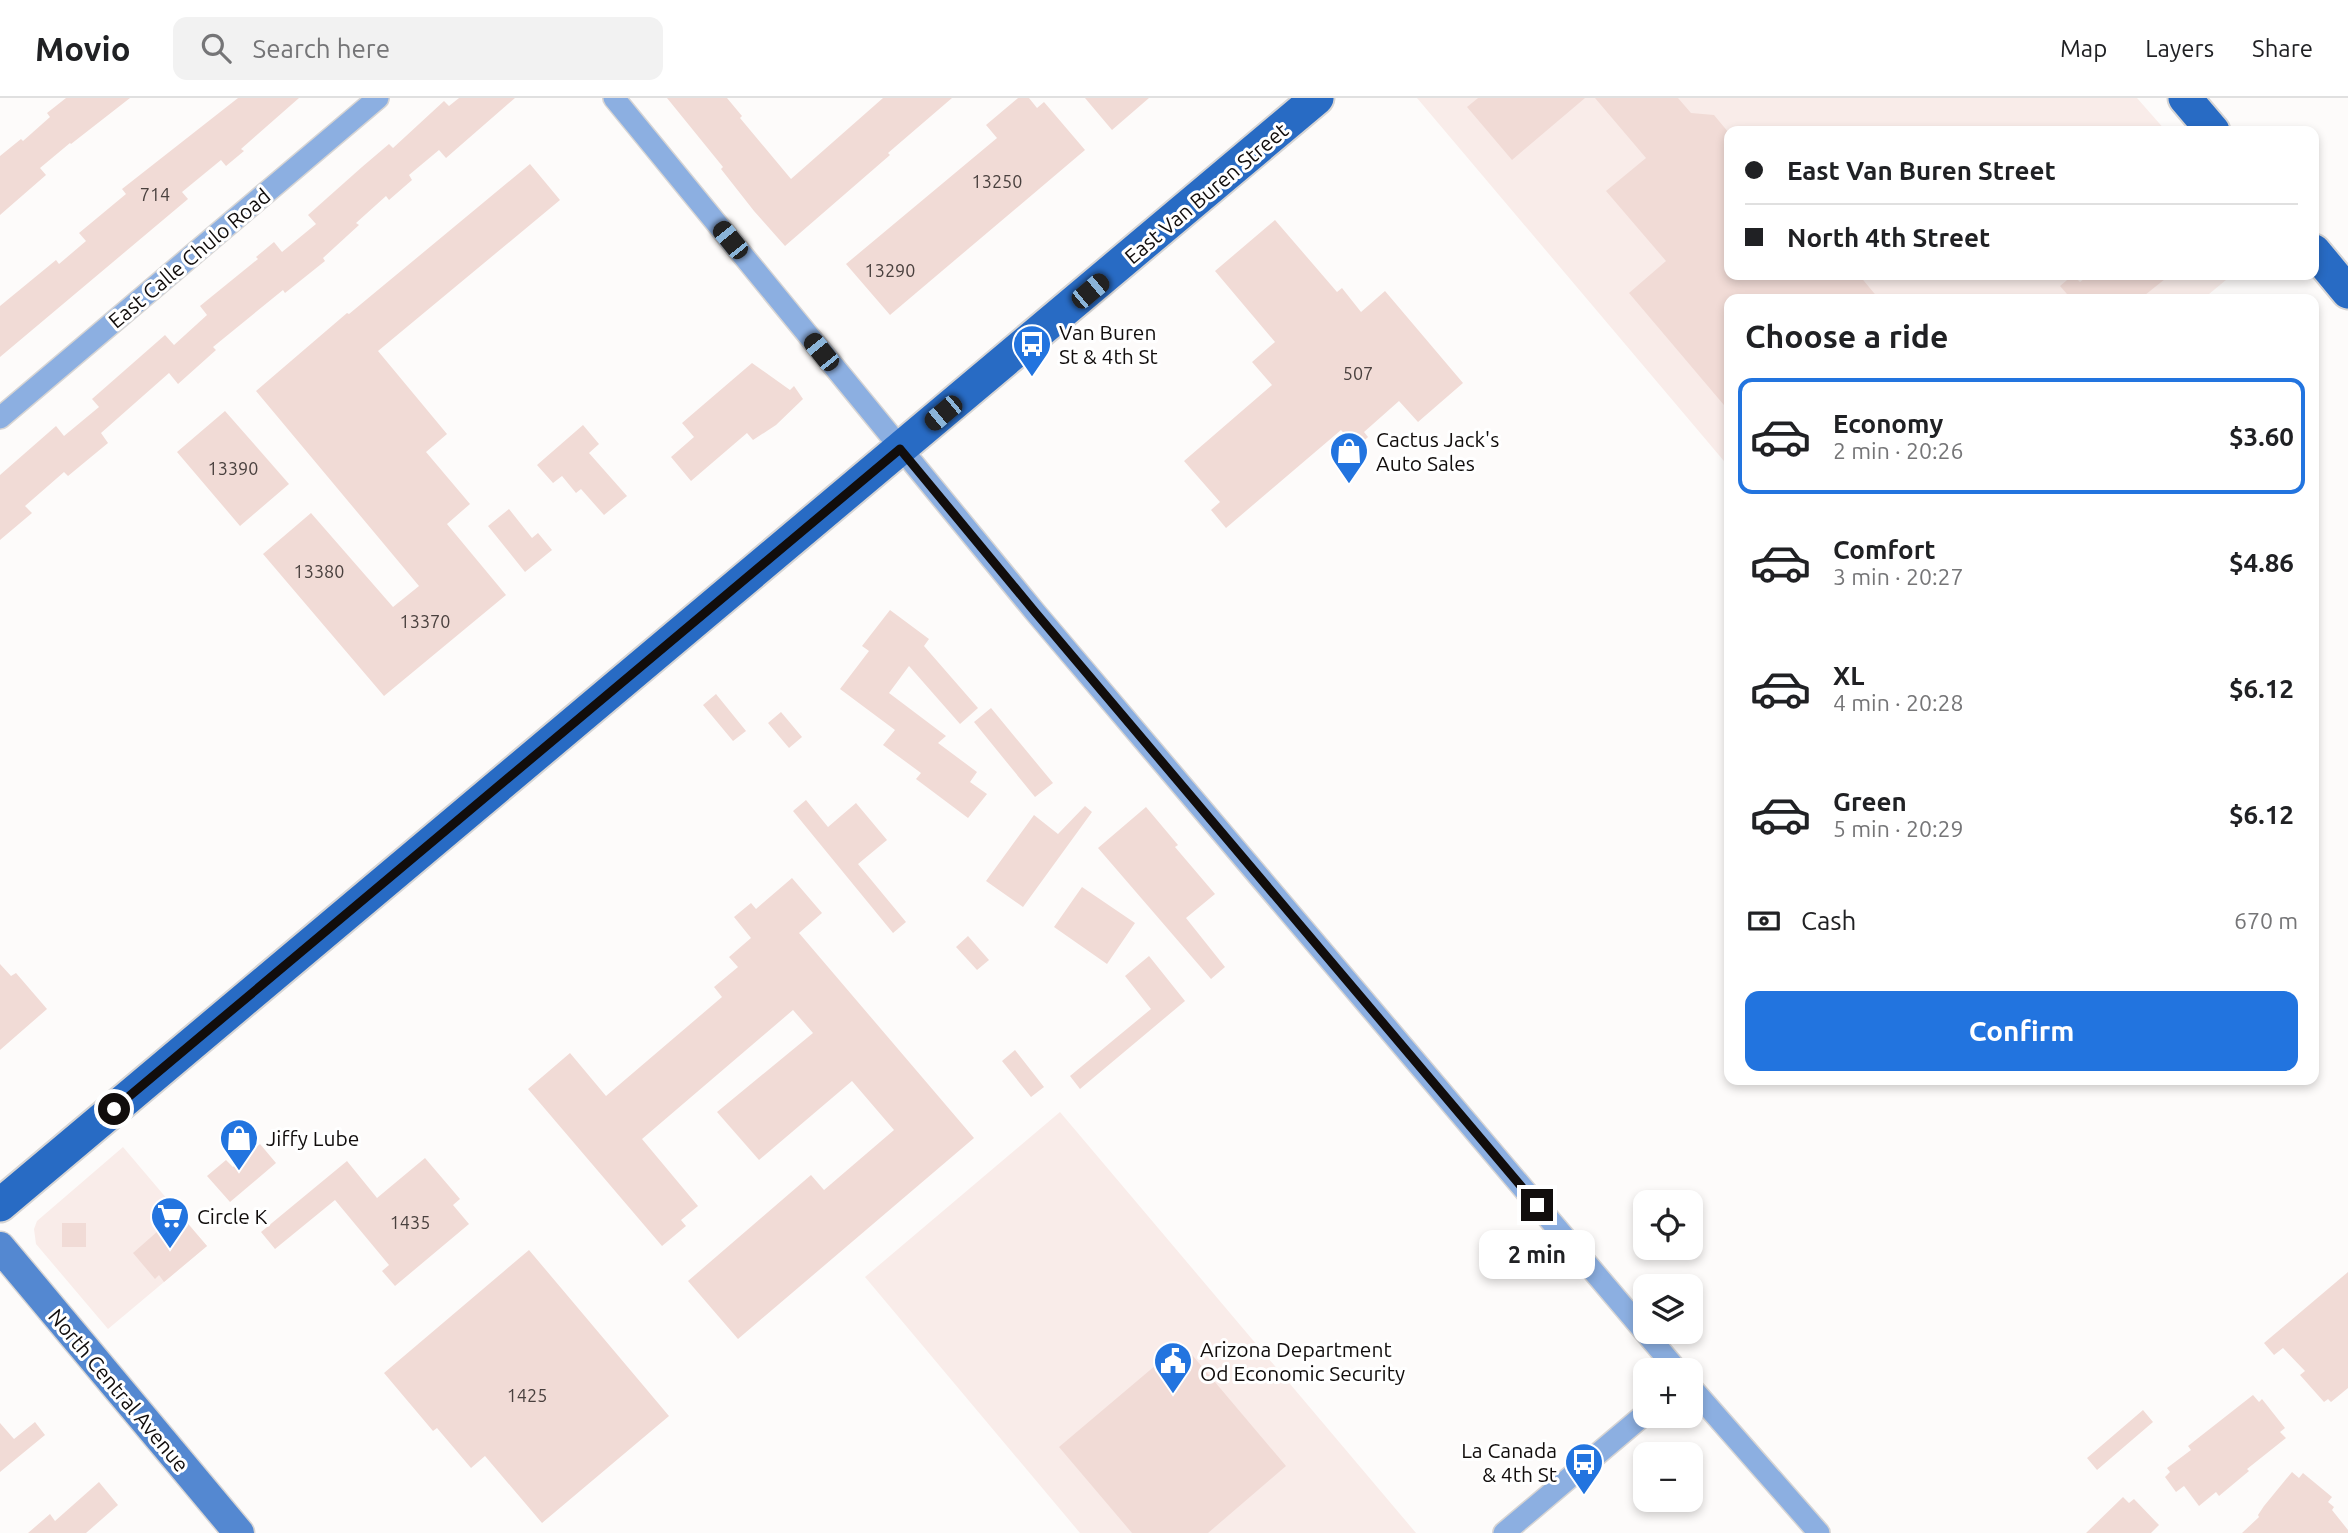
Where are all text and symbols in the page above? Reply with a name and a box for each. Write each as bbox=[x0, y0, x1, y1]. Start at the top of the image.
search box bbox=[173, 17, 663, 80]
icon: search bbox=[197, 29, 235, 67]
text: Movio bbox=[35, 30, 131, 67]
text: Search here bbox=[253, 34, 390, 63]
text: Map bbox=[2060, 35, 2107, 62]
text: Layers bbox=[2145, 35, 2214, 62]
text: Share bbox=[2252, 35, 2313, 62]
street label: East Van Buren Street bbox=[1120, 118, 1292, 268]
text: East Van Buren Street bbox=[1787, 156, 2056, 185]
house number: 13250 bbox=[972, 171, 1022, 191]
street label: East Calle Chulo Road bbox=[103, 183, 275, 333]
house number: 714 bbox=[140, 184, 170, 204]
car bbox=[709, 217, 752, 263]
text: North 4th Street bbox=[1787, 223, 1990, 252]
house number: 13290 bbox=[865, 260, 915, 280]
car bbox=[1068, 269, 1113, 313]
text: Choose a ride bbox=[1745, 318, 1948, 354]
place label: Van Buren St & 4th St bbox=[1059, 320, 1158, 368]
bus stop icon: Van Buren St & 4th St bbox=[1011, 323, 1053, 378]
car bbox=[800, 329, 843, 375]
house number: 507 bbox=[1343, 363, 1373, 383]
car bbox=[921, 391, 966, 435]
icon: car bbox=[1749, 405, 1812, 468]
text: Economy bbox=[1833, 409, 1943, 438]
text: $3.60 bbox=[2229, 422, 2294, 451]
place label: Cactus Jack's Auto Sales bbox=[1376, 427, 1499, 475]
shop icon: Cactus Jack's Auto Sales bbox=[1328, 430, 1370, 485]
text: 2 min · 20:26 bbox=[1833, 438, 1964, 463]
house number: 13390 bbox=[208, 458, 258, 478]
icon: car bbox=[1749, 531, 1812, 594]
text: Comfort bbox=[1833, 535, 1936, 564]
text: $4.86 bbox=[2229, 548, 2294, 577]
house number: 13380 bbox=[294, 561, 344, 581]
text: 3 min · 20:27 bbox=[1833, 564, 1964, 589]
house number: 13370 bbox=[400, 611, 450, 631]
icon: car bbox=[1749, 657, 1812, 720]
text: XL bbox=[1833, 661, 1864, 690]
text: $6.12 bbox=[2229, 674, 2294, 703]
text: 4 min · 20:28 bbox=[1833, 690, 1964, 715]
icon: car bbox=[1749, 783, 1812, 846]
text: Green bbox=[1833, 787, 1907, 816]
text: $6.12 bbox=[2229, 800, 2294, 829]
text: 5 min · 20:29 bbox=[1833, 816, 1964, 841]
icon: cash bbox=[1745, 902, 1783, 940]
text: Cash bbox=[1801, 906, 1856, 935]
text: 670 m bbox=[2234, 908, 2298, 933]
button: Confirm bbox=[1745, 991, 2298, 1071]
route start bbox=[98, 1093, 130, 1125]
shop icon: Jiffy Lube bbox=[218, 1117, 260, 1172]
place label: Jiffy Lube bbox=[266, 1126, 359, 1150]
route end bbox=[1521, 1189, 1553, 1221]
map controls bbox=[1633, 1190, 1703, 1512]
button: locate bbox=[1633, 1190, 1703, 1260]
supermarket icon: Circle K bbox=[149, 1195, 191, 1250]
place label: Circle K bbox=[197, 1204, 268, 1228]
house number: 1435 bbox=[390, 1212, 430, 1232]
callout: 2 min bbox=[1479, 1230, 1595, 1278]
text: 2 min bbox=[1508, 1242, 1566, 1267]
button: layers bbox=[1633, 1274, 1703, 1344]
street label: North Central Avenue bbox=[44, 1304, 194, 1476]
place label: Arizona Department Od Economic Security bbox=[1200, 1337, 1405, 1385]
public building icon: Arizona Department Od Economic Security bbox=[1152, 1340, 1194, 1395]
button: + bbox=[1633, 1358, 1703, 1428]
house number: 1425 bbox=[507, 1385, 547, 1405]
place label: La Canada & 4th St bbox=[1461, 1438, 1557, 1486]
bus stop icon: La Canada & 4th St bbox=[1563, 1441, 1605, 1496]
button: − bbox=[1633, 1442, 1703, 1512]

